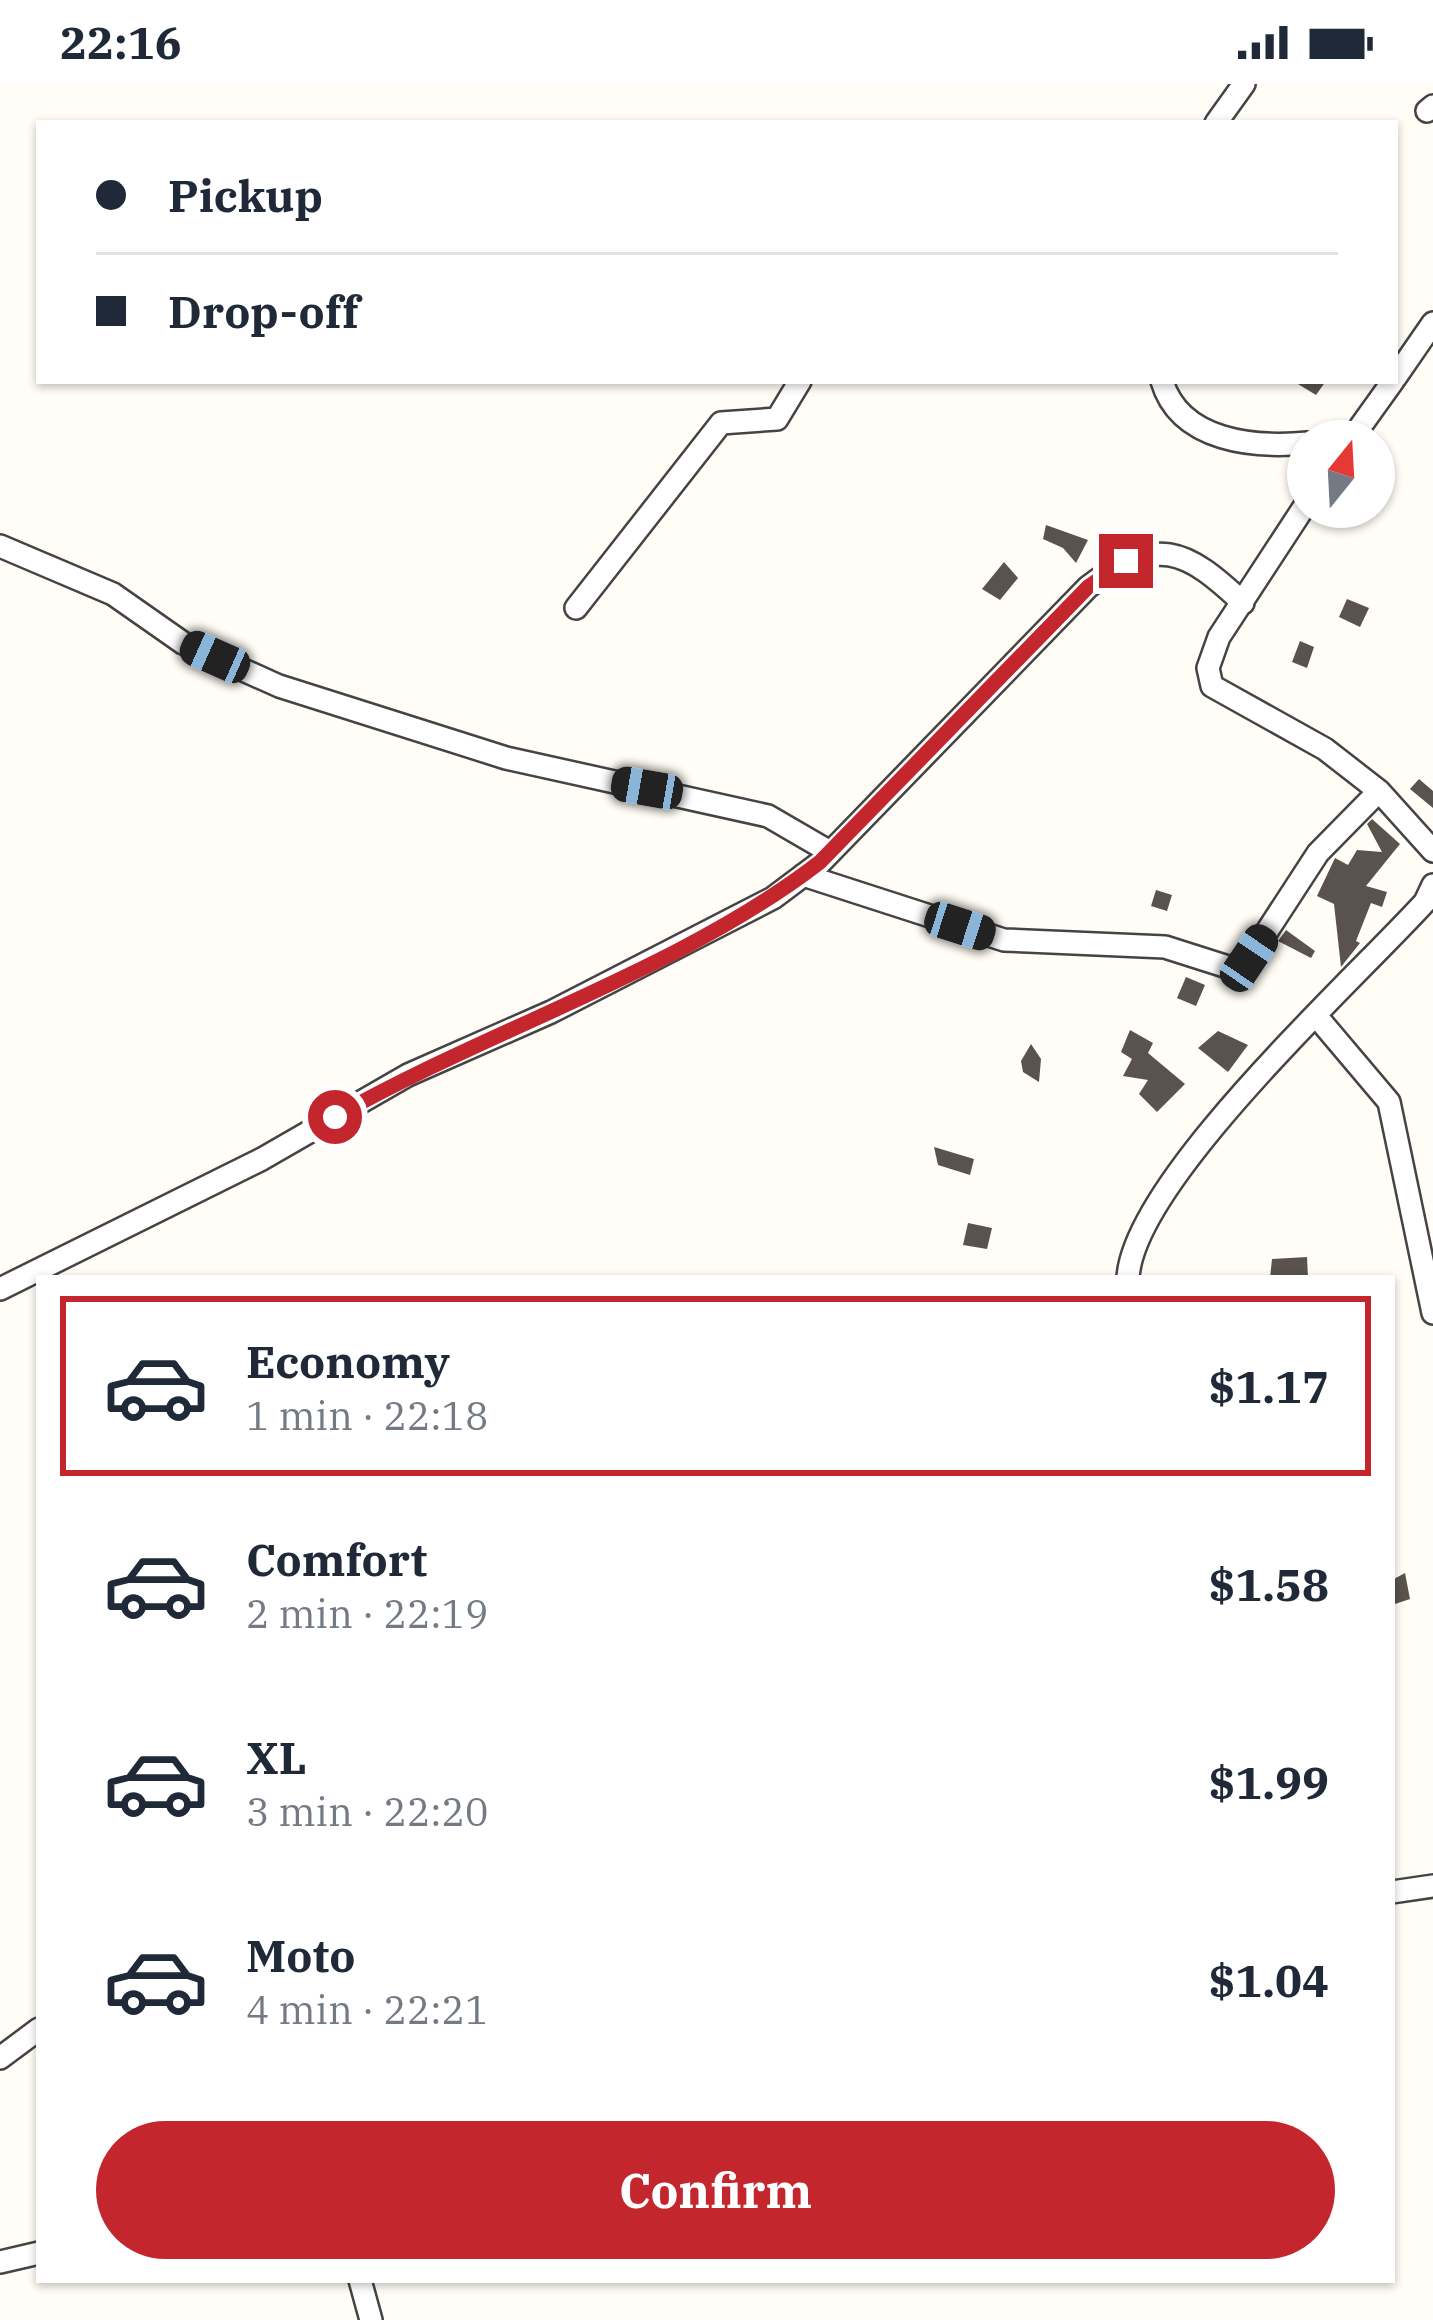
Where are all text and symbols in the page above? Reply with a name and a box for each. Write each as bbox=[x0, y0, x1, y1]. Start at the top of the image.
text: 22:16 bbox=[60, 13, 182, 71]
text: Pickup bbox=[168, 166, 323, 224]
text: Drop-off bbox=[168, 282, 359, 340]
north arrow bbox=[1287, 420, 1395, 528]
map controls bbox=[1287, 420, 1395, 528]
route end bbox=[1099, 534, 1153, 588]
car bbox=[175, 626, 255, 688]
car bbox=[608, 764, 686, 812]
car bbox=[920, 898, 1000, 954]
car bbox=[1214, 918, 1284, 998]
route start bbox=[308, 1090, 362, 1144]
icon: car bbox=[102, 1332, 210, 1440]
text: Economy bbox=[246, 1332, 450, 1390]
text: $1.17 bbox=[1209, 1357, 1329, 1415]
text: 1 min · 22:18 bbox=[246, 1390, 488, 1441]
icon: car bbox=[102, 1530, 210, 1638]
text: Comfort bbox=[246, 1530, 427, 1588]
text: $1.58 bbox=[1209, 1555, 1329, 1613]
text: 2 min · 22:19 bbox=[246, 1588, 488, 1639]
icon: car bbox=[102, 1728, 210, 1836]
text: XL bbox=[246, 1728, 307, 1786]
text: $1.99 bbox=[1209, 1753, 1329, 1811]
text: 3 min · 22:20 bbox=[246, 1786, 488, 1837]
icon: car bbox=[102, 1926, 210, 2034]
text: Moto bbox=[246, 1926, 356, 1984]
text: $1.04 bbox=[1209, 1951, 1329, 2009]
text: 4 min · 22:21 bbox=[246, 1984, 488, 2035]
button: Confirm bbox=[96, 2121, 1335, 2259]

